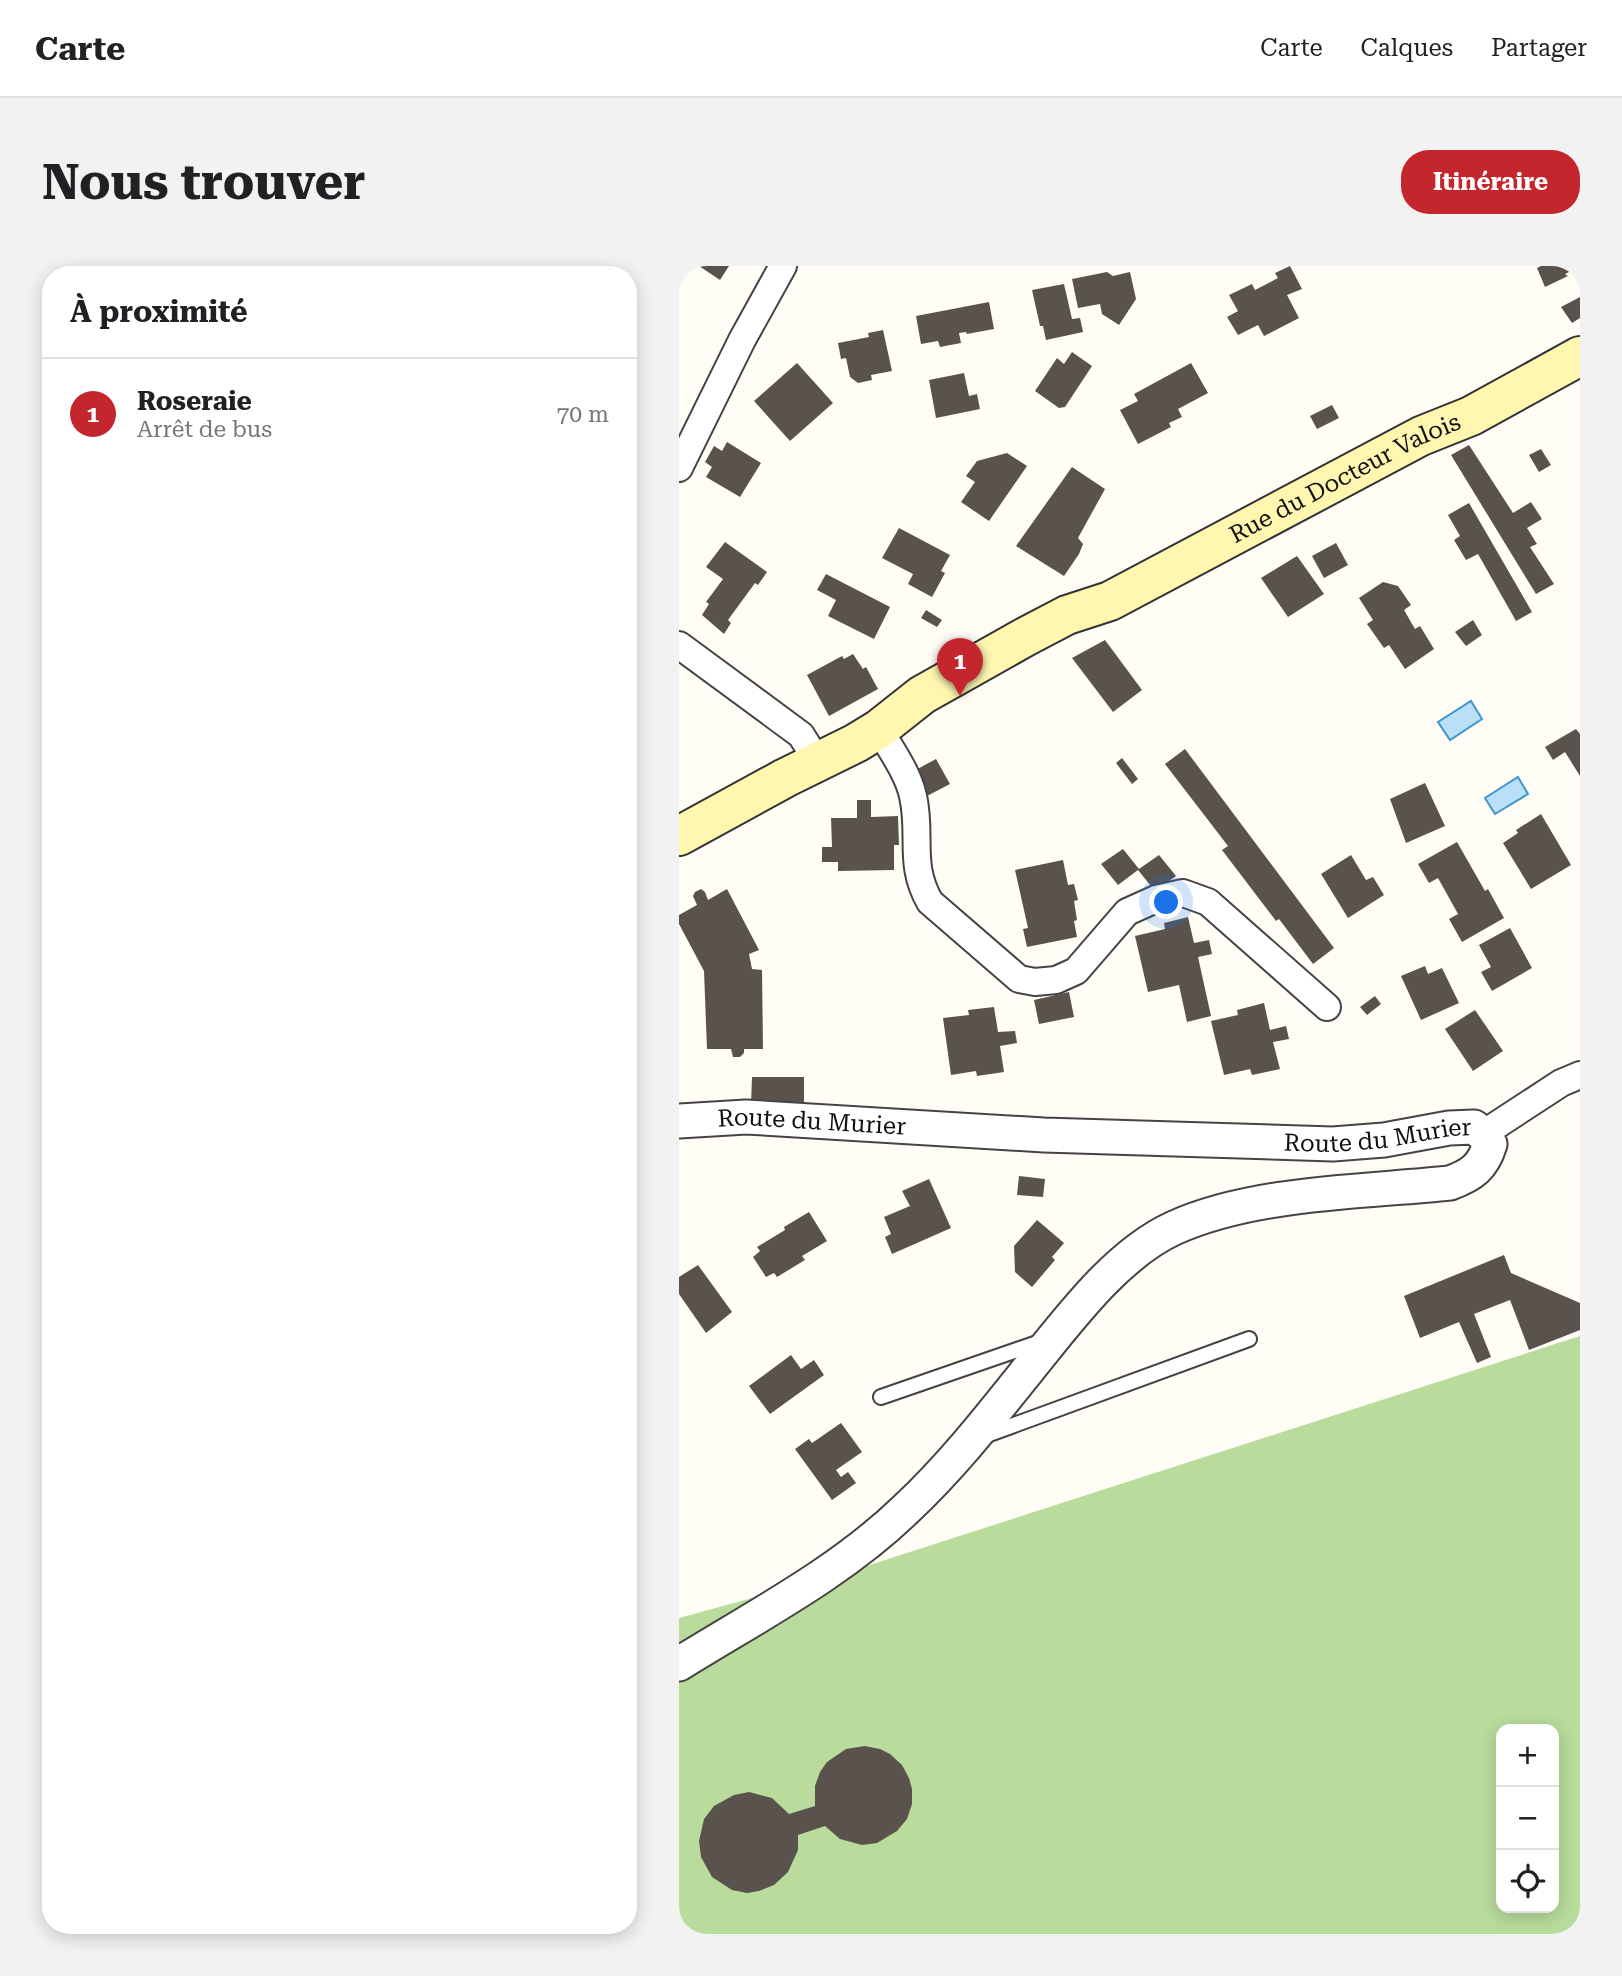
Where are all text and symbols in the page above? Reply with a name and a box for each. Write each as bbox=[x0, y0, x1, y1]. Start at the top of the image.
text: Carte bbox=[35, 29, 125, 68]
text: Carte bbox=[1260, 34, 1323, 62]
text: Calques bbox=[1361, 34, 1453, 62]
text: Partager bbox=[1491, 34, 1587, 62]
button: Itinéraire bbox=[1401, 150, 1580, 214]
text: Nous trouver bbox=[42, 154, 366, 211]
text: À proximité bbox=[70, 294, 248, 329]
text: Roseraie bbox=[137, 386, 252, 416]
text: 1 bbox=[87, 401, 99, 428]
text: 70 m bbox=[556, 401, 609, 428]
street label: Rue du Docteur Valois bbox=[1225, 408, 1465, 549]
text: Arrêt de bus bbox=[137, 416, 272, 443]
pin: 1 bbox=[937, 638, 983, 696]
your location bbox=[1149, 885, 1183, 919]
street label: Route du Murier bbox=[717, 1103, 907, 1141]
street label: Route du Murier bbox=[1283, 1113, 1472, 1158]
map controls bbox=[1496, 1724, 1559, 1913]
button: + bbox=[1496, 1724, 1559, 1787]
button: − bbox=[1496, 1787, 1559, 1850]
button: locate bbox=[1496, 1850, 1559, 1913]

